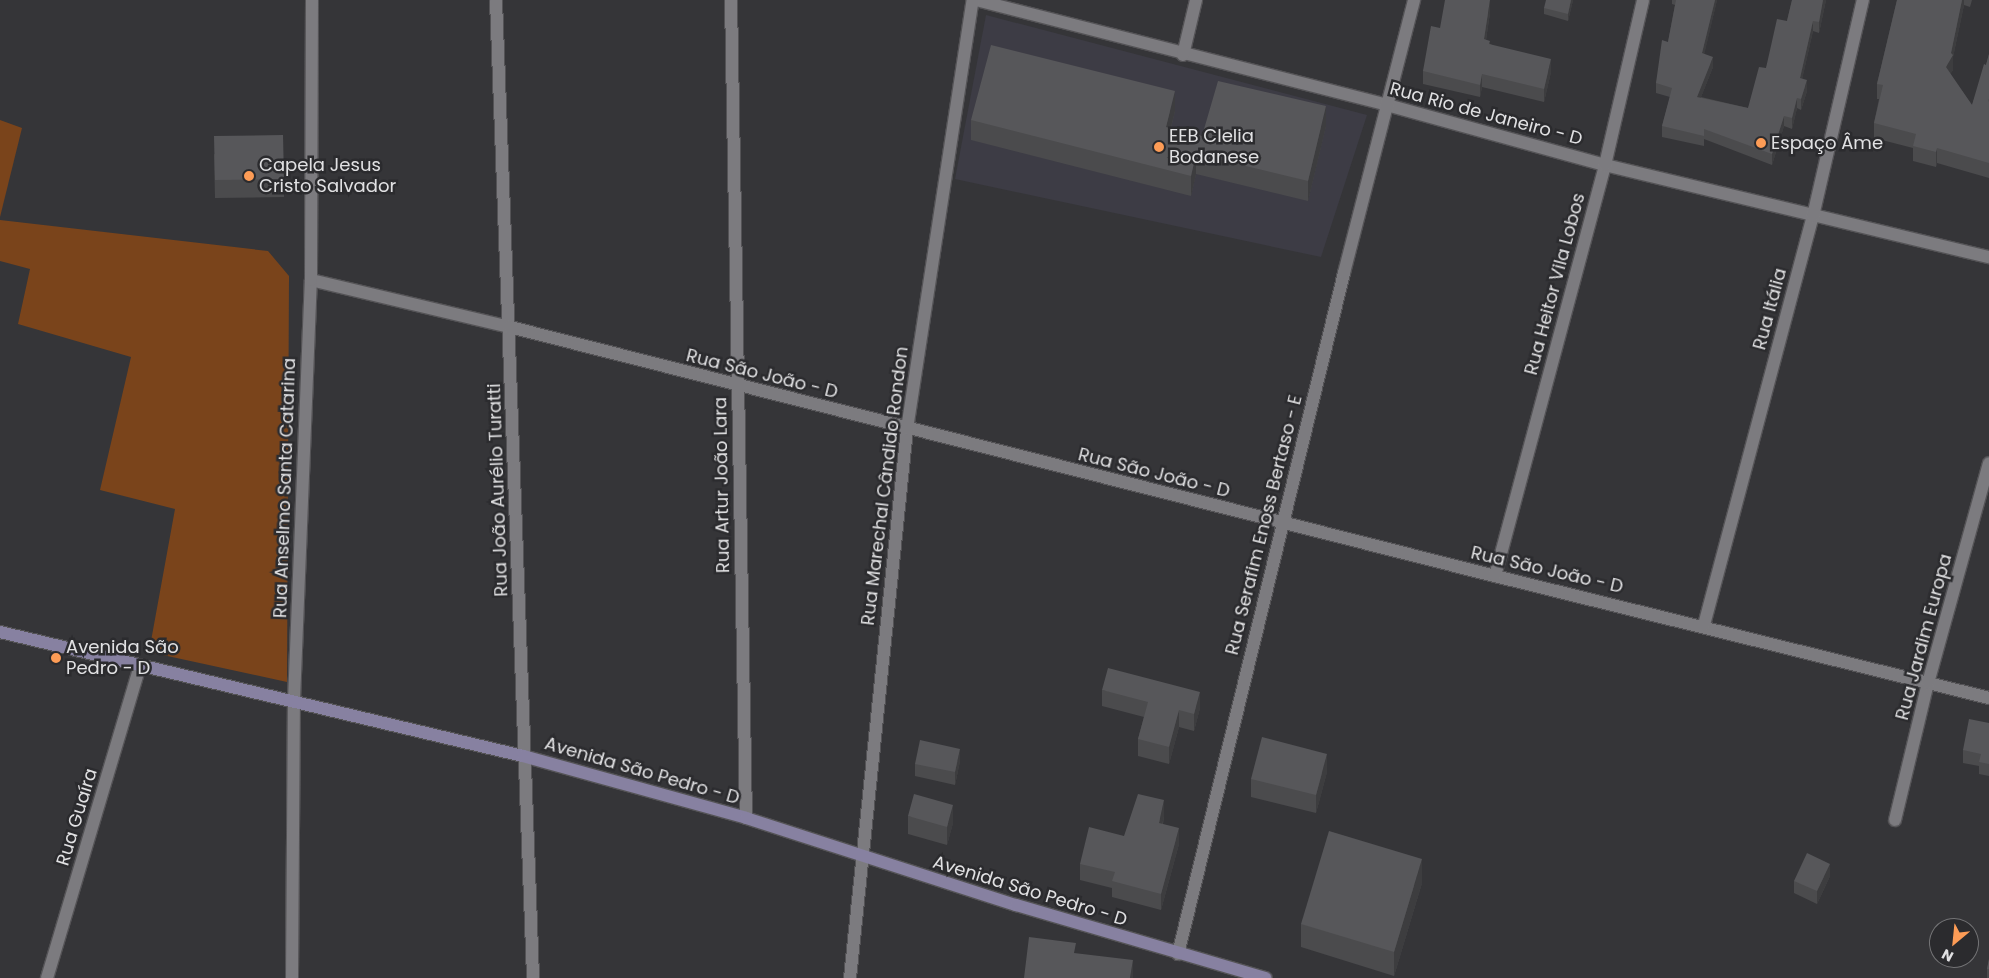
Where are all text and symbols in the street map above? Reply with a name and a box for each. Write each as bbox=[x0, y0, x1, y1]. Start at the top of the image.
street label: Rua Rio de Janeiro - D bbox=[1387, 78, 1585, 150]
place label: EEB Clelia Bodanese bbox=[1169, 126, 1259, 168]
place label: Espaço Âme bbox=[1771, 132, 1883, 154]
marker: Espaço Âme bbox=[1755, 137, 1767, 149]
marker: EEB Clelia Bodanese bbox=[1153, 141, 1165, 153]
place label: Capela Jesus Cristo Salvador bbox=[259, 155, 396, 198]
marker: Capela Jesus Cristo Salvador bbox=[243, 170, 255, 182]
street label: Rua Heitor Vila Lobos bbox=[1520, 191, 1590, 377]
street label: Rua Itália bbox=[1749, 266, 1791, 352]
street label: Rua São João - D bbox=[684, 345, 840, 403]
street label: Rua Marechal Cândido Rondon bbox=[857, 345, 913, 627]
street label: Rua Anselmo Santa Catarina bbox=[270, 358, 300, 618]
street label: Rua João Aurélio Turatti bbox=[483, 383, 513, 597]
street label: Rua Serafim Enoss Bertaso - E bbox=[1221, 393, 1307, 657]
street label: Rua Artur João Lara bbox=[710, 397, 734, 573]
street label: Rua São João - D bbox=[1076, 444, 1232, 502]
street label: Rua São João - D bbox=[1469, 542, 1625, 598]
street label: Rua Jardim Europa bbox=[1891, 552, 1957, 722]
place label: Avenida São Pedro - D bbox=[66, 637, 179, 680]
marker: Avenida São Pedro - D bbox=[50, 652, 62, 664]
street label: Avenida São Pedro - D bbox=[542, 733, 742, 809]
street label: Rua Guaíra bbox=[52, 766, 102, 868]
street label: Avenida São Pedro - D bbox=[930, 851, 1130, 931]
north arrow bbox=[1929, 918, 1979, 968]
text: N bbox=[1938, 944, 1957, 967]

